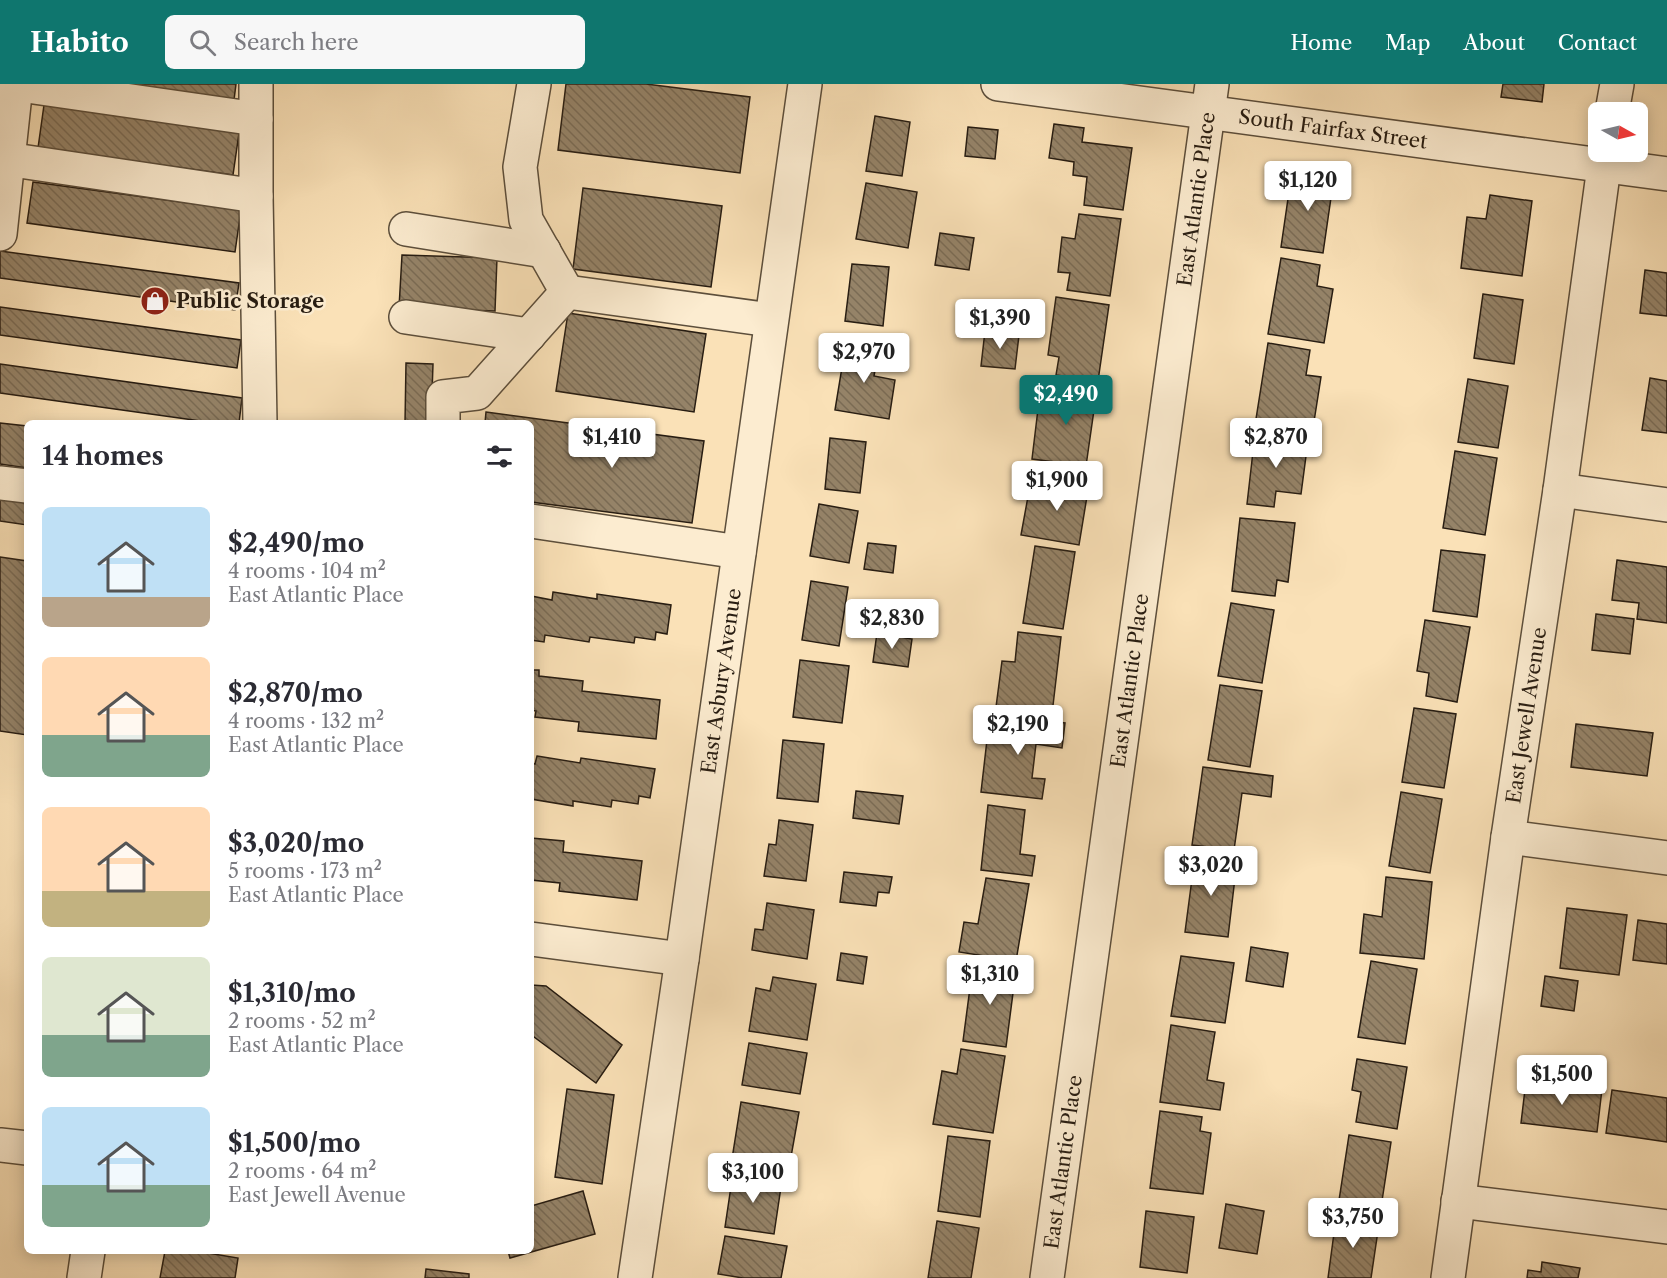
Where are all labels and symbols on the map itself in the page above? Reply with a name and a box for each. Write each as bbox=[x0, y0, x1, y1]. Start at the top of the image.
north arrow bbox=[1588, 102, 1648, 162]
street label: South Fairfax Street bbox=[1237, 105, 1429, 154]
street label: East Atlantic Place bbox=[1172, 111, 1220, 288]
pin: $1,120 bbox=[1259, 161, 1357, 212]
shop icon: Public Storage bbox=[139, 285, 171, 317]
place label: Public Storage bbox=[176, 289, 324, 313]
pin: $1,390 bbox=[951, 299, 1049, 350]
pin: $2,970 bbox=[815, 333, 913, 384]
pin: $2,490 bbox=[1017, 375, 1115, 426]
pin: $1,410 bbox=[563, 418, 661, 469]
pin: $2,870 bbox=[1227, 418, 1325, 469]
pin: $1,900 bbox=[1008, 461, 1106, 512]
street label: East Asbury Avenue bbox=[696, 587, 746, 775]
street label: East Atlantic Place bbox=[1106, 592, 1153, 769]
pin: $2,830 bbox=[843, 599, 941, 650]
street label: East Jewell Avenue bbox=[1501, 626, 1551, 805]
pin: $2,190 bbox=[969, 705, 1067, 756]
pin: $3,020 bbox=[1162, 846, 1260, 897]
pin: $1,310 bbox=[941, 955, 1039, 1006]
pin: $1,500 bbox=[1513, 1055, 1611, 1106]
street label: East Atlantic Place bbox=[1039, 1073, 1087, 1251]
pin: $3,100 bbox=[704, 1153, 802, 1204]
pin: $3,750 bbox=[1304, 1198, 1402, 1249]

